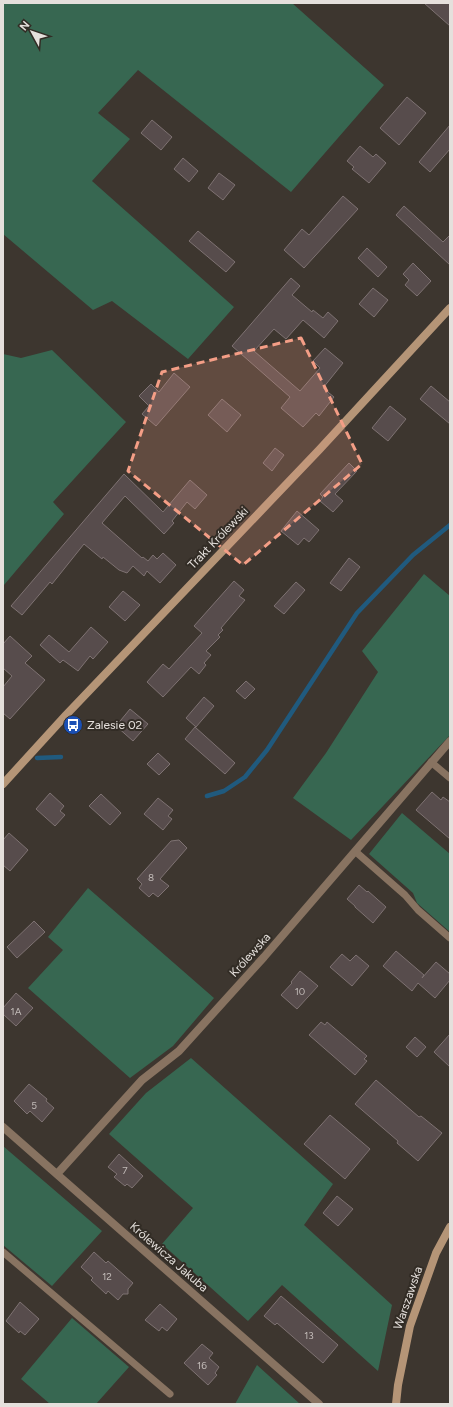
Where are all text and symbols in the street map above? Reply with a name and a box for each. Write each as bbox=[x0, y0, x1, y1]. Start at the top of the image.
north arrow bbox=[12, 12, 52, 52]
text: N bbox=[17, 18, 32, 33]
street label: Trakt Królewski bbox=[185, 504, 251, 572]
bus stop icon: Zalesie 02 bbox=[62, 714, 84, 736]
place label: Zalesie 02 bbox=[87, 718, 142, 732]
house number: 8 bbox=[148, 871, 154, 884]
street label: Królewska bbox=[227, 930, 273, 980]
house number: 10 bbox=[295, 985, 305, 998]
house number: 1A bbox=[11, 1005, 22, 1018]
house number: 5 bbox=[31, 1099, 37, 1112]
house number: 7 bbox=[122, 1164, 128, 1177]
street label: Królewicza Jakuba bbox=[127, 1219, 211, 1295]
street label: Warszawska bbox=[391, 1265, 425, 1331]
house number: 12 bbox=[102, 1270, 112, 1283]
house number: 13 bbox=[304, 1329, 314, 1342]
house number: 16 bbox=[197, 1359, 207, 1372]

